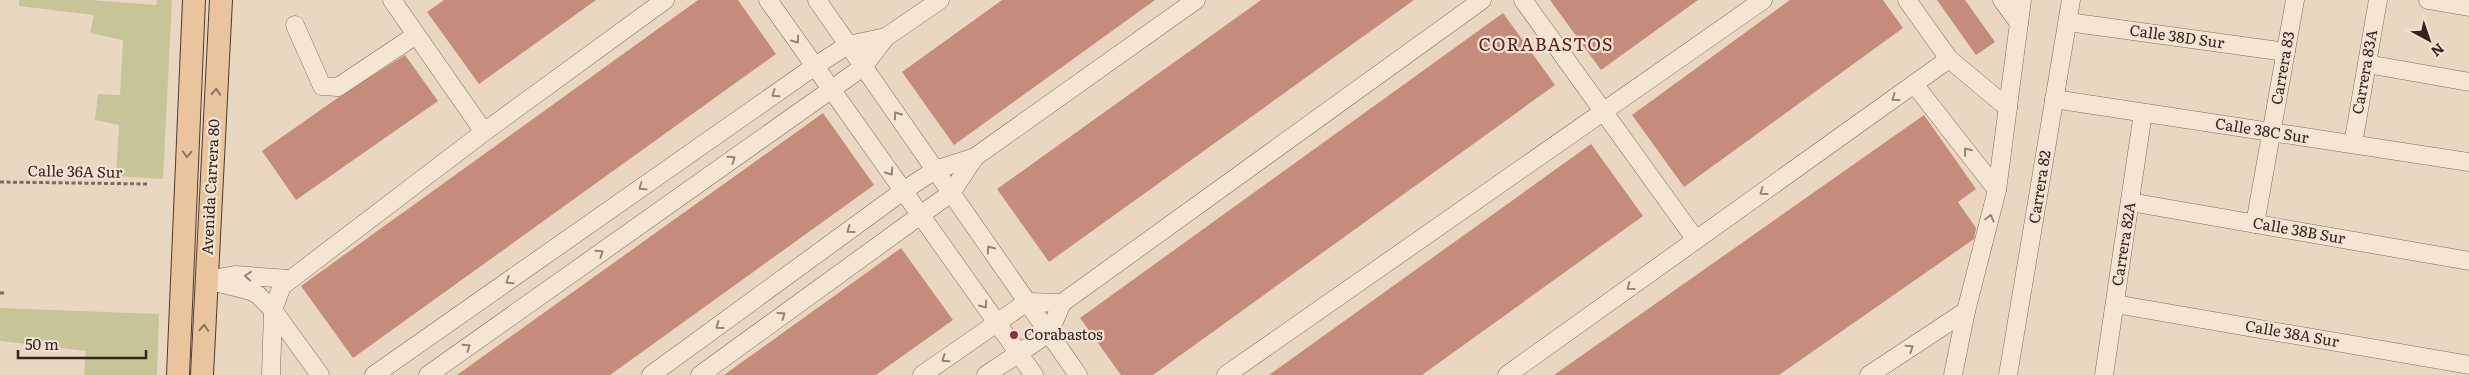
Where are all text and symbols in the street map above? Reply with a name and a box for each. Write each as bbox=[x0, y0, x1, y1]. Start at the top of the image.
north arrow bbox=[2404, 15, 2454, 65]
street label: Calle 38D Sur bbox=[2128, 17, 2226, 54]
street label: Carrera 83A bbox=[2345, 28, 2382, 116]
street label: Carrera 83 bbox=[2264, 29, 2299, 106]
district label: CORABASTOS bbox=[1478, 30, 1614, 57]
one-way arrow bbox=[790, 34, 799, 44]
text: N bbox=[2427, 39, 2449, 62]
one-way arrow bbox=[211, 87, 221, 95]
one-way arrow bbox=[771, 88, 781, 97]
one-way arrow bbox=[1892, 92, 1901, 100]
street label: Calle 38C Sur bbox=[2214, 111, 2311, 148]
one-way arrow bbox=[894, 112, 903, 121]
street label: Avenida Carrera 80 bbox=[194, 118, 225, 255]
one-way arrow bbox=[1965, 148, 1973, 157]
street label: Carrera 82 bbox=[2021, 148, 2056, 225]
one-way arrow bbox=[182, 150, 193, 158]
one-way arrow bbox=[727, 156, 736, 165]
street label: Calle 36A Sur bbox=[27, 158, 123, 183]
one-way arrow bbox=[884, 166, 893, 176]
one-way arrow bbox=[639, 182, 648, 190]
one-way arrow bbox=[1759, 186, 1768, 195]
street label: Carrera 82A bbox=[2105, 200, 2141, 287]
street label: Calle 38B Sur bbox=[2251, 210, 2347, 249]
one-way arrow bbox=[1984, 214, 1995, 223]
one-way arrow bbox=[846, 224, 856, 233]
one-way arrow bbox=[987, 245, 996, 255]
one-way arrow bbox=[594, 250, 604, 259]
one-way arrow bbox=[243, 271, 251, 282]
one-way arrow bbox=[505, 275, 515, 284]
one-way arrow bbox=[1626, 281, 1636, 290]
one-way arrow bbox=[978, 299, 987, 309]
one-way arrow bbox=[776, 312, 786, 321]
street label: Calle 38A Sur bbox=[2244, 313, 2341, 352]
one-way arrow bbox=[716, 320, 725, 328]
place label: Corabastos bbox=[1024, 322, 1103, 345]
one-way arrow bbox=[199, 323, 210, 331]
scale bar bbox=[18, 328, 145, 360]
marker: Corabastos bbox=[1008, 329, 1020, 341]
text: 50 m bbox=[25, 332, 59, 355]
one-way arrow bbox=[461, 344, 471, 353]
one-way arrow bbox=[1904, 345, 1914, 354]
one-way arrow bbox=[941, 353, 951, 362]

